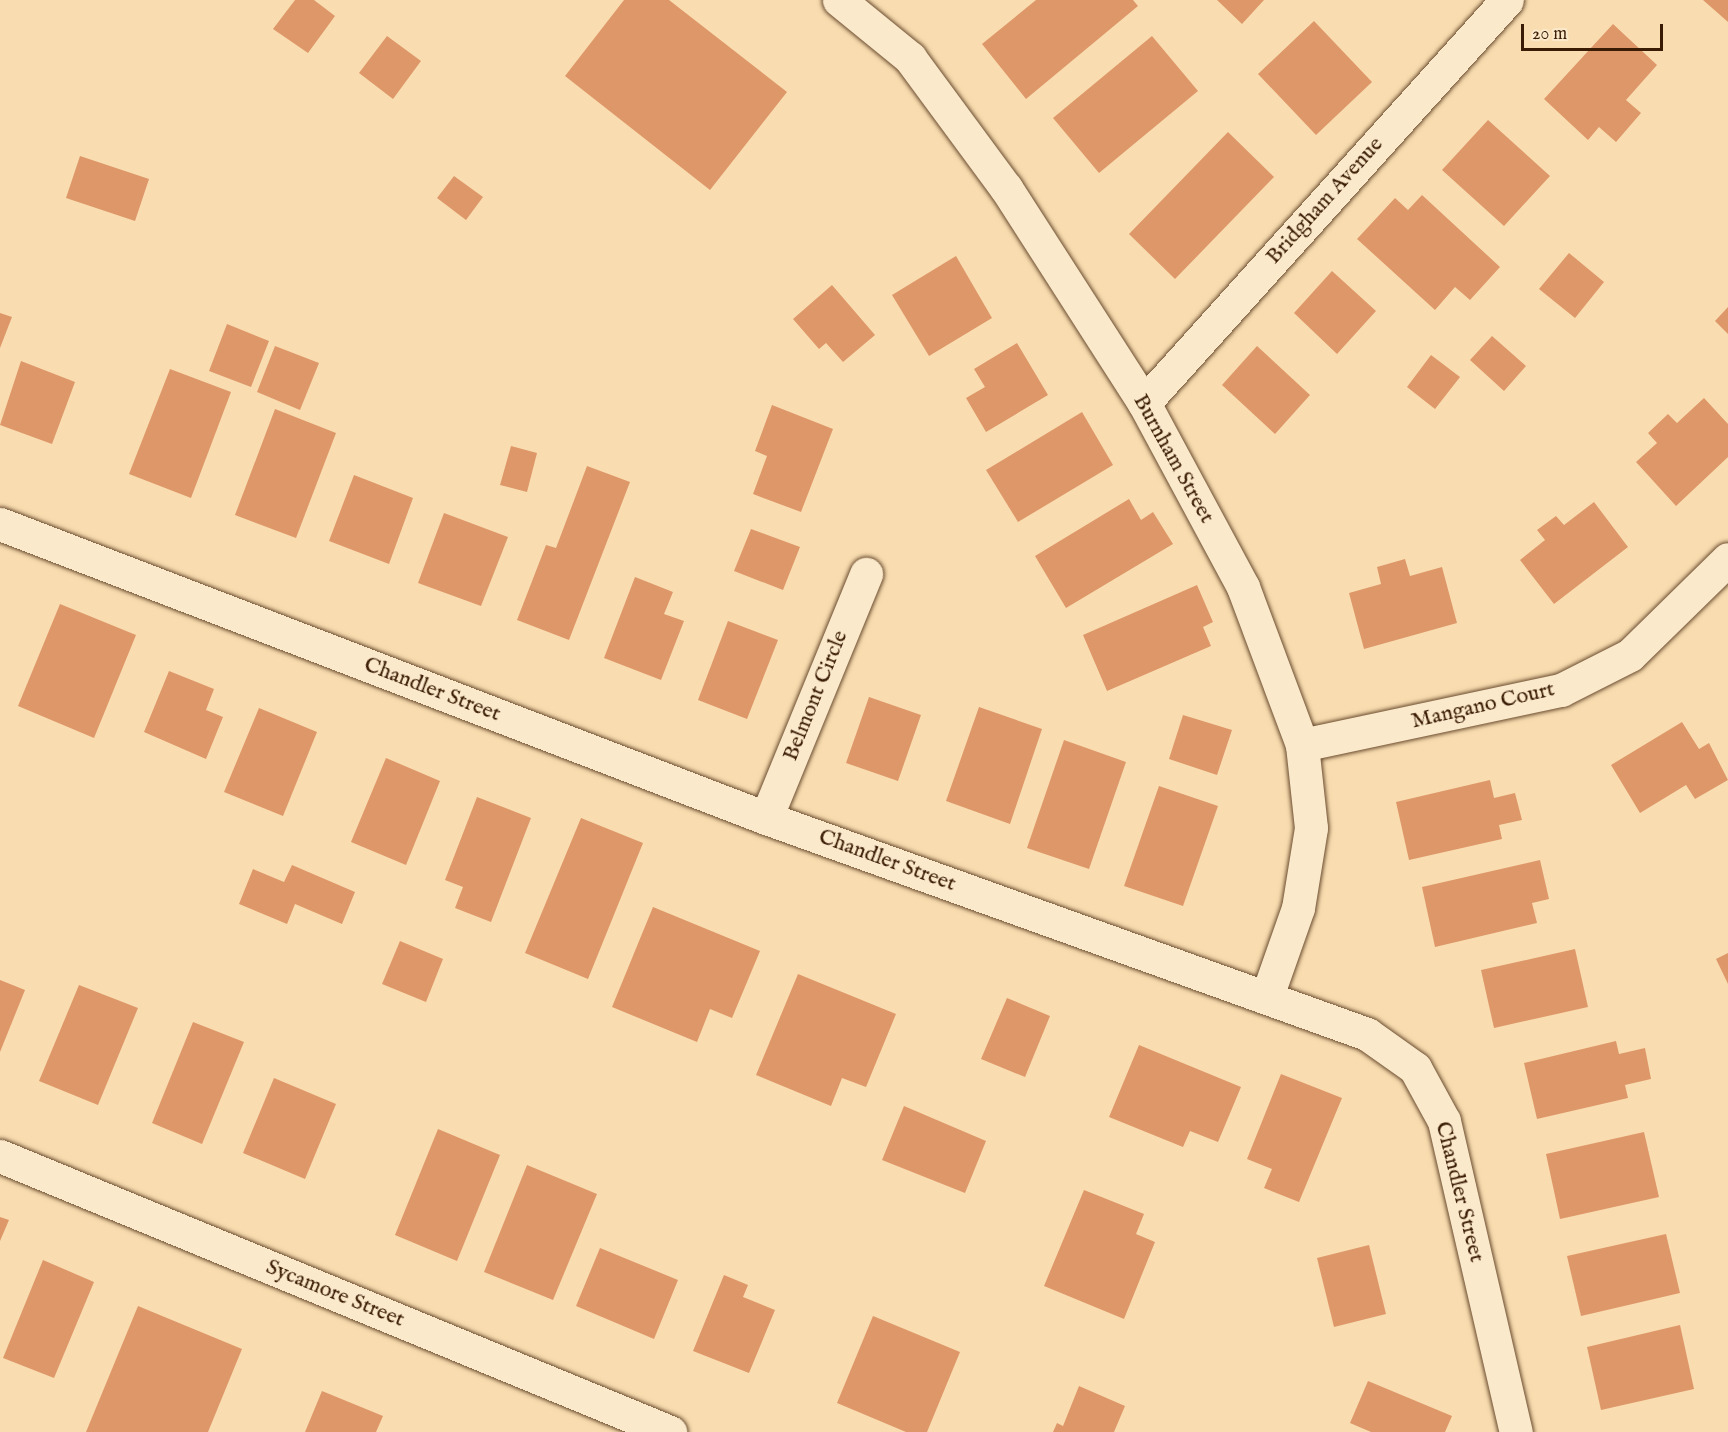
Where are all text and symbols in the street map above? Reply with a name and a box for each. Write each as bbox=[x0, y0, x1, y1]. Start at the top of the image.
scale bar bbox=[1524, 12, 1666, 50]
text: 20 m bbox=[1532, 23, 1567, 46]
street label: Bridgham Avenue bbox=[1261, 132, 1389, 270]
street label: Burnham Street bbox=[1127, 390, 1219, 528]
street label: Belmont Circle bbox=[778, 627, 854, 765]
street label: Chandler Street bbox=[360, 652, 504, 728]
street label: Mangano Court bbox=[1409, 677, 1557, 735]
street label: Chandler Street bbox=[815, 824, 959, 898]
street label: Chandler Street bbox=[1429, 1119, 1489, 1265]
street label: Sycamore Street bbox=[262, 1254, 408, 1334]

